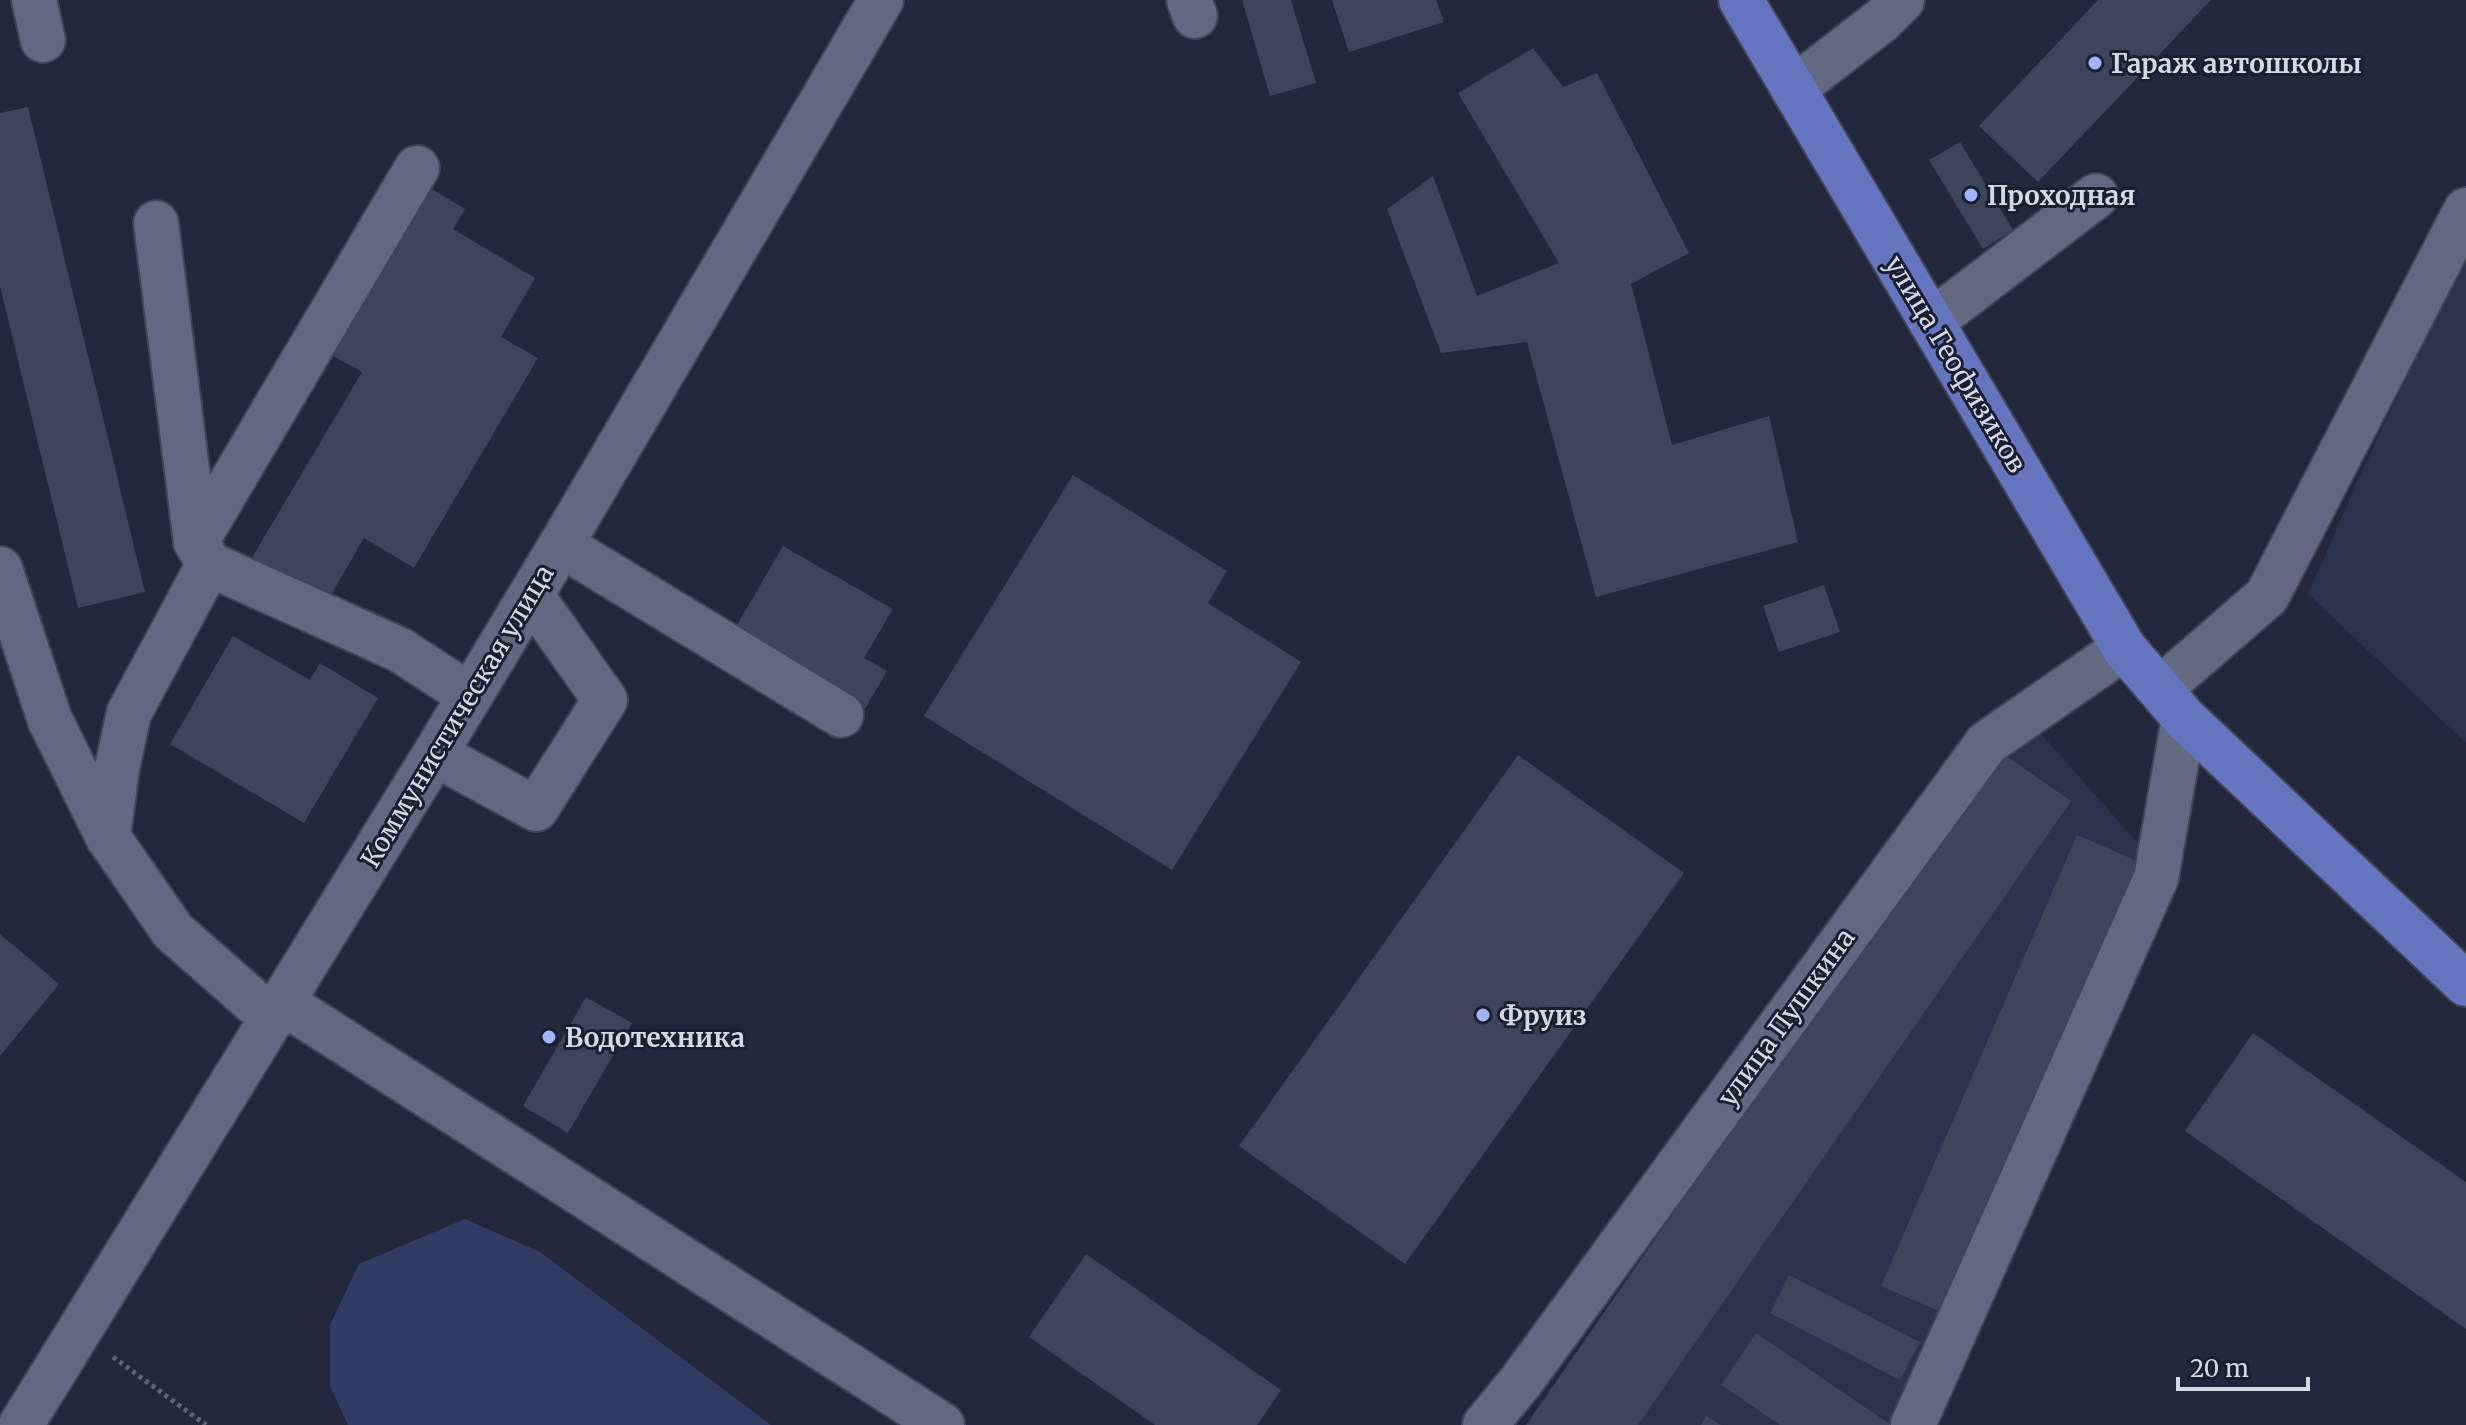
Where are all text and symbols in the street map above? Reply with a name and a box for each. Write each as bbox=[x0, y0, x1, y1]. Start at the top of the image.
place label: Гараж автошколы bbox=[2111, 47, 2362, 80]
marker: Гараж автошколы bbox=[2086, 54, 2104, 72]
place label: Проходная bbox=[1987, 179, 2136, 212]
marker: Проходная bbox=[1962, 186, 1980, 204]
street label: улица Геофизиков bbox=[1878, 249, 2034, 479]
street label: Коммунистическая улица bbox=[353, 559, 561, 873]
street label: улица Пушкина bbox=[1710, 922, 1862, 1112]
place label: Фруиз bbox=[1499, 999, 1586, 1032]
marker: Фруиз bbox=[1474, 1006, 1492, 1024]
place label: Водотехника bbox=[565, 1021, 745, 1054]
marker: Водотехника bbox=[540, 1028, 558, 1046]
scale bar bbox=[2178, 1341, 2308, 1391]
text: 20 m bbox=[2190, 1353, 2249, 1384]

